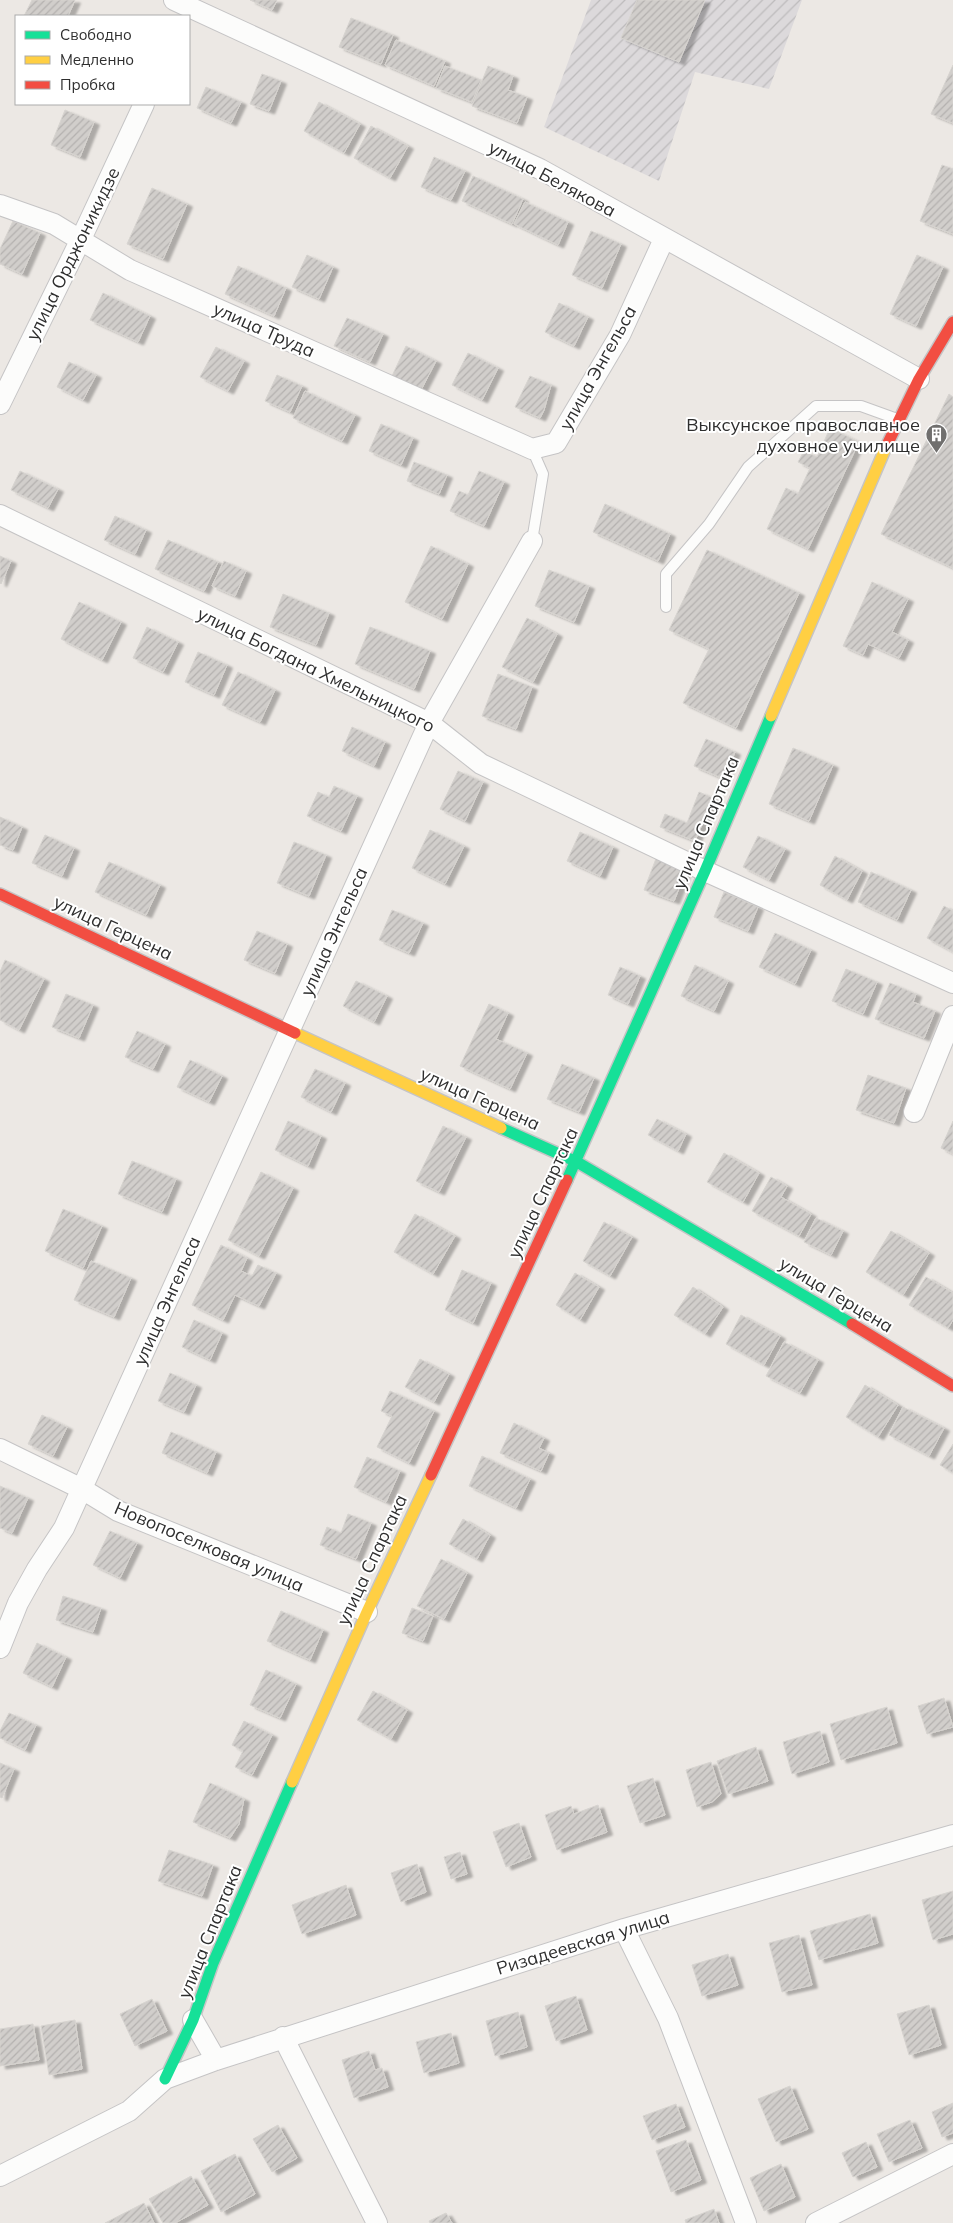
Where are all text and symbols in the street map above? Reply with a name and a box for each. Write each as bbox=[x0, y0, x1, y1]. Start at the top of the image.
legend bbox=[15, 15, 190, 105]
text: Свободно bbox=[60, 25, 132, 44]
text: Медленно bbox=[60, 50, 134, 69]
text: Пробка bbox=[60, 75, 115, 94]
street label: улица Белякова bbox=[485, 135, 620, 222]
street label: улица Орджоникидзе bbox=[21, 163, 125, 344]
street label: улица Труда bbox=[210, 297, 319, 362]
street label: улица Энгельса bbox=[554, 301, 641, 434]
place label: Выксунское православное духовное училище bbox=[686, 413, 920, 457]
building icon: Выксунское православное духовное училище bbox=[924, 423, 948, 454]
street label: улица Богдана Хмельницкого bbox=[194, 602, 439, 737]
street label: улица Спартака bbox=[667, 753, 744, 893]
street label: улица Энгельса bbox=[295, 864, 372, 1000]
street label: улица Герцена bbox=[50, 890, 176, 965]
street label: улица Герцена bbox=[417, 1062, 544, 1135]
street label: улица Спартака bbox=[502, 1124, 583, 1262]
street label: улица Энгельса bbox=[128, 1233, 205, 1369]
street label: улица Герцена bbox=[775, 1252, 897, 1338]
street label: улица Спартака bbox=[331, 1491, 412, 1629]
street label: Новопоселковая улица bbox=[111, 1496, 307, 1597]
street label: улица Спартака bbox=[172, 1862, 247, 2002]
street label: Ризадеевская улица bbox=[493, 1905, 672, 1980]

